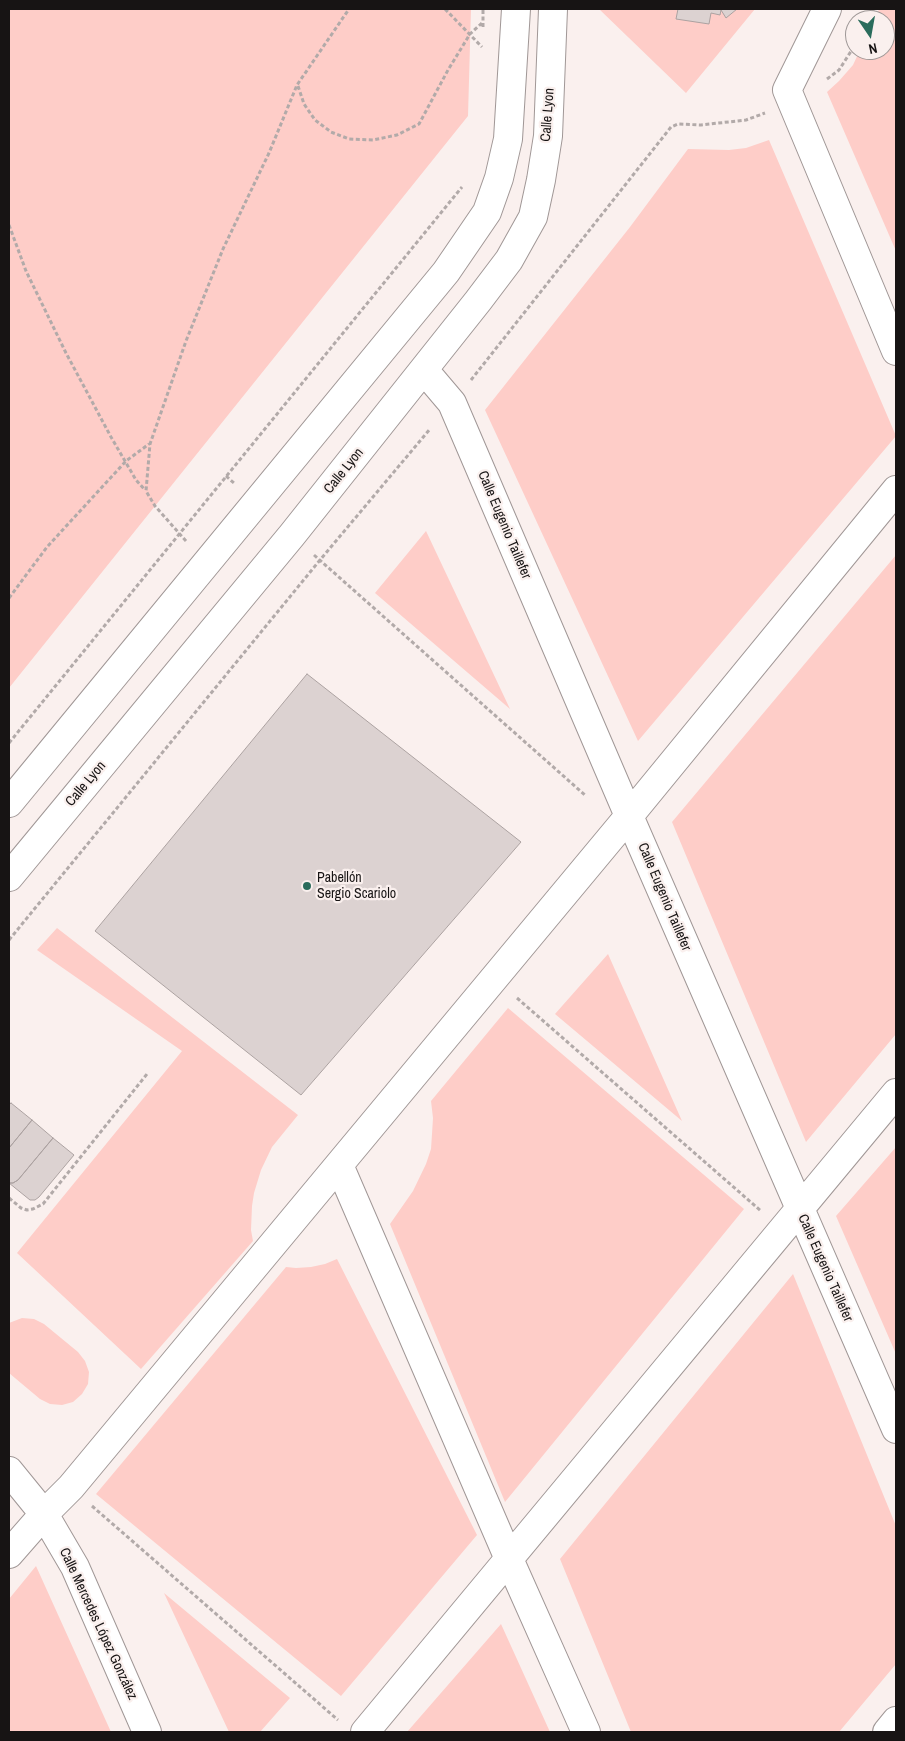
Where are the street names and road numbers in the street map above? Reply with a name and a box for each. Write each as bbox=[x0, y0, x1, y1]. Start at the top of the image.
street label: Calle Lyon bbox=[538, 88, 558, 142]
street label: Calle Lyon bbox=[321, 445, 367, 497]
street label: Calle Eugenio Taillefer bbox=[474, 468, 534, 582]
street label: Calle Lyon bbox=[62, 758, 110, 810]
street label: Calle Eugenio Taillefer bbox=[634, 840, 694, 954]
street label: Calle Eugenio Taillefer bbox=[794, 1212, 856, 1324]
street label: Calle Mercedes López González bbox=[55, 1545, 141, 1703]

